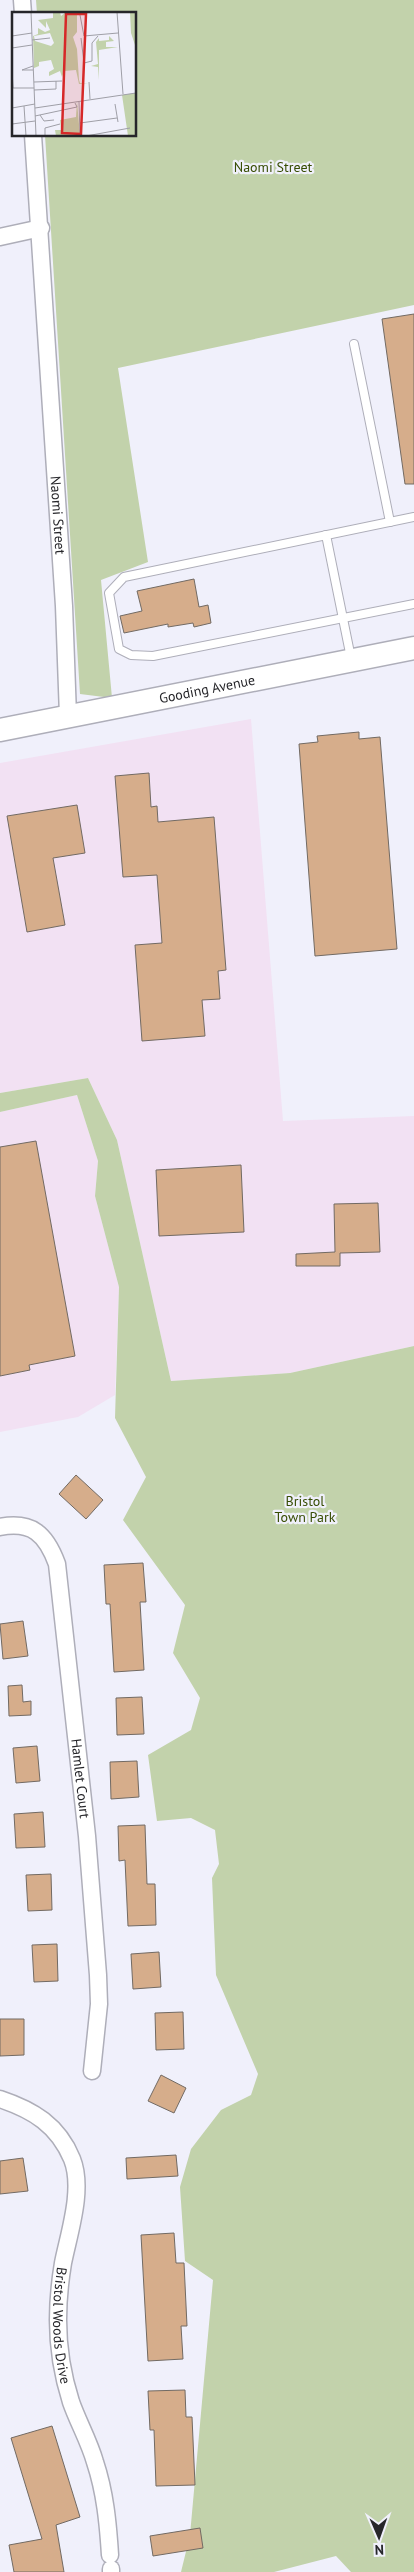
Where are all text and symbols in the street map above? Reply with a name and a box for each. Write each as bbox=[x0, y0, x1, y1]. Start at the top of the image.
inset map bbox=[12, 12, 136, 136]
park label: Naomi Street bbox=[234, 158, 312, 176]
street label: Naomi Street bbox=[46, 475, 70, 555]
street label: Gooding Avenue bbox=[158, 671, 256, 707]
park label: Bristol Town Park bbox=[275, 1492, 336, 1526]
street label: Hamlet Court bbox=[67, 1738, 94, 1819]
street label: Bristol Woods Drive bbox=[49, 2266, 75, 2386]
north arrow bbox=[354, 2512, 404, 2562]
text: N bbox=[375, 2541, 384, 2559]

